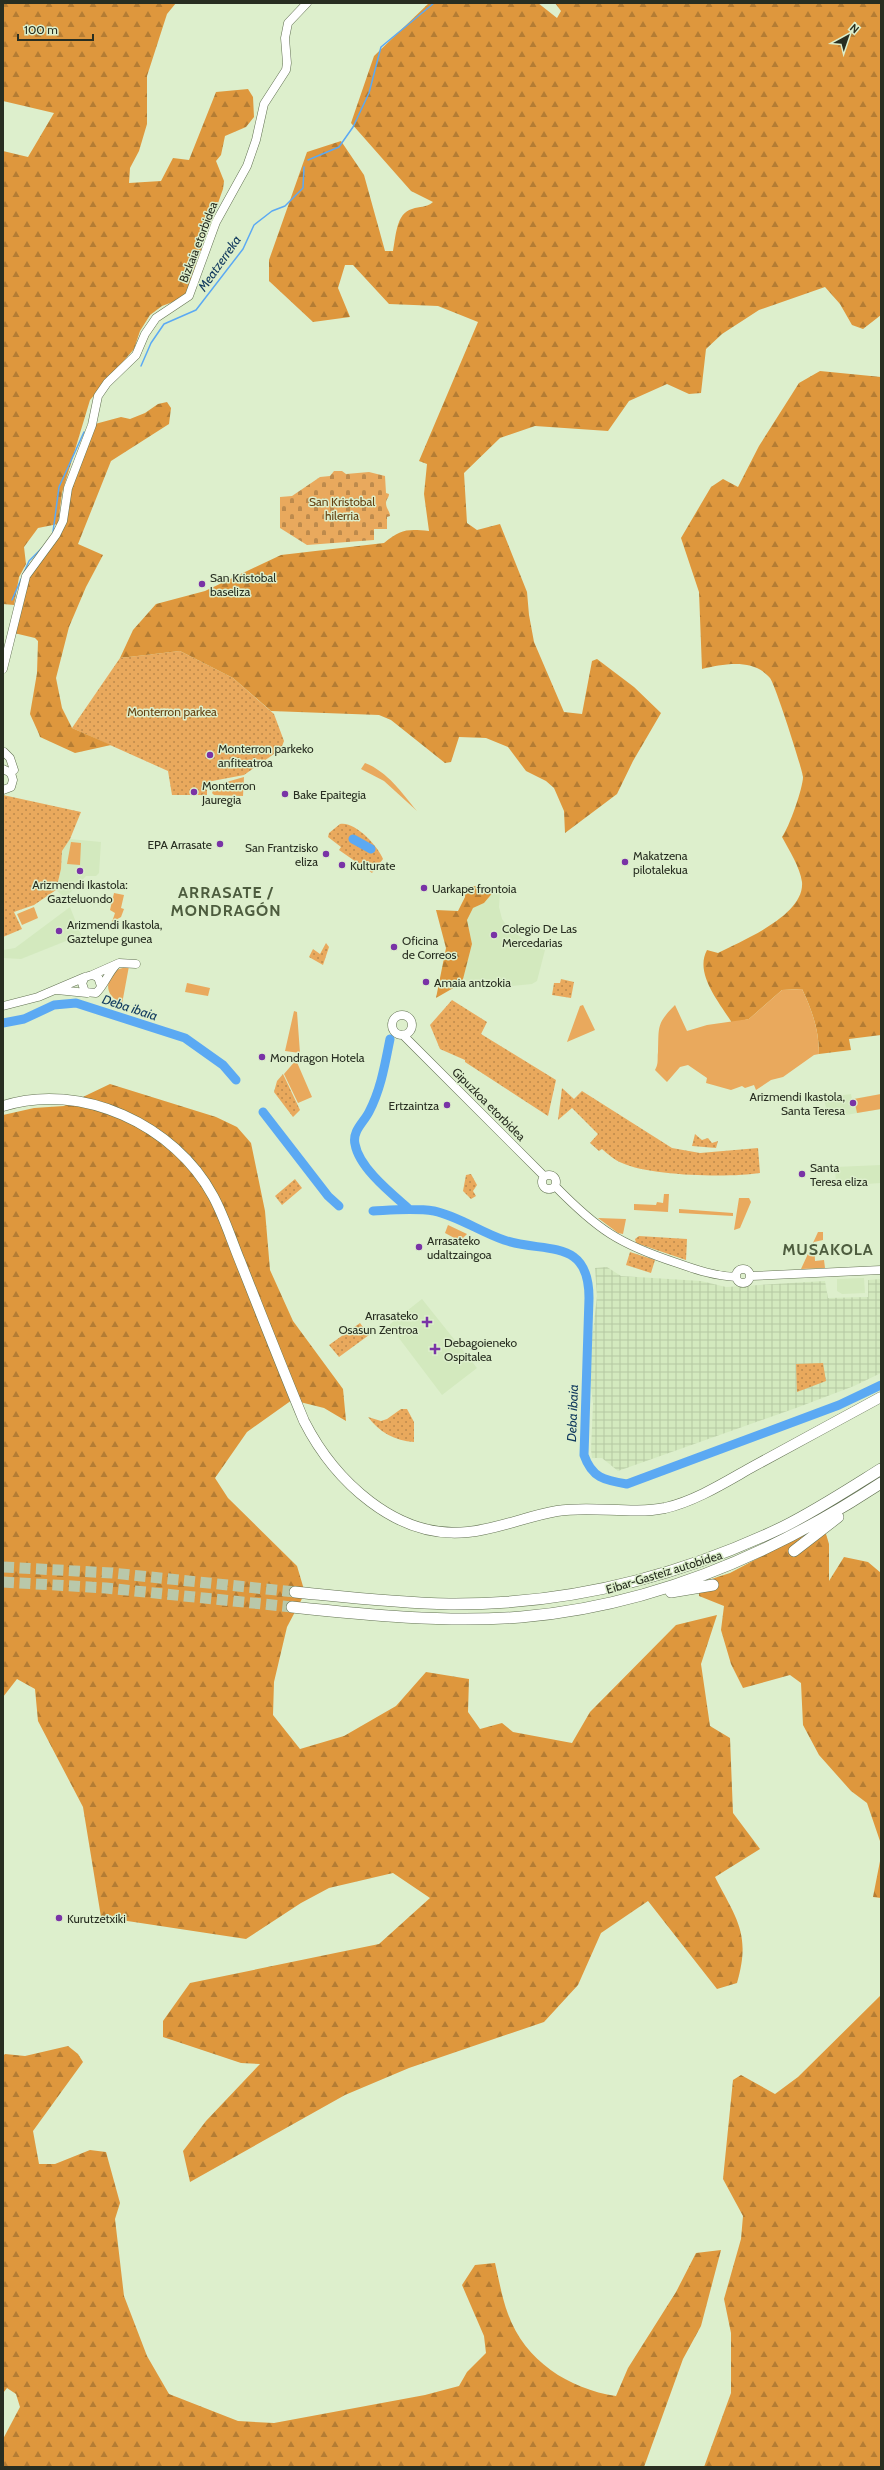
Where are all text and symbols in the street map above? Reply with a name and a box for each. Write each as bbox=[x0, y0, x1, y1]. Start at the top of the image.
scale bar bbox=[18, 16, 93, 42]
north arrow bbox=[828, 16, 868, 56]
text: N bbox=[847, 20, 862, 36]
text: 100 m bbox=[24, 22, 58, 37]
street label: Bizkaia etorbidea bbox=[176, 199, 220, 285]
water label: Meatzerreka bbox=[193, 232, 244, 295]
park label: San Kristobal hilerria bbox=[309, 494, 375, 523]
place label: San Kristobal baseliza bbox=[210, 570, 276, 599]
marker: San Kristobal baseliza bbox=[197, 579, 207, 589]
park label: Monterron parkea bbox=[127, 704, 217, 719]
place label: Monterron parkeko anfiteatroa bbox=[218, 741, 314, 770]
marker: Monterron parkeko anfiteatroa bbox=[205, 750, 215, 760]
place label: Monterron Jauregia bbox=[201, 778, 256, 807]
marker: Monterron Jauregia bbox=[189, 787, 199, 797]
place label: Bake Epaitegia bbox=[293, 787, 366, 802]
marker: Bake Epaitegia bbox=[280, 789, 290, 799]
place label: EPA Arrasate bbox=[147, 837, 212, 852]
marker: EPA Arrasate bbox=[215, 839, 225, 849]
place label: San Frantzisko eliza bbox=[245, 840, 318, 869]
place label: Makatzena pilotalekua bbox=[633, 848, 688, 877]
marker: San Frantzisko eliza bbox=[321, 849, 331, 859]
marker: Makatzena pilotalekua bbox=[620, 857, 630, 867]
place label: Kulturate bbox=[350, 858, 395, 873]
marker: Kulturate bbox=[337, 860, 347, 870]
marker: Arizmendi Ikastola: Gazteluondo bbox=[75, 866, 85, 876]
place label: Arizmendi Ikastola: Gazteluondo bbox=[32, 877, 128, 906]
place label: Uarkape frontoia bbox=[432, 881, 517, 896]
district label: ARRASATE / MONDRAGÓN bbox=[170, 883, 282, 920]
marker: Uarkape frontoia bbox=[419, 883, 429, 893]
place label: Arizmendi Ikastola, Gaztelupe gunea bbox=[67, 917, 162, 946]
place label: Colegio De Las Mercedarias bbox=[502, 921, 577, 950]
marker: Arizmendi Ikastola, Gaztelupe gunea bbox=[54, 926, 64, 936]
marker: Colegio De Las Mercedarias bbox=[489, 930, 499, 940]
place label: Oficina de Correos bbox=[402, 933, 457, 962]
marker: Oficina de Correos bbox=[389, 942, 399, 952]
place label: Amaia antzokia bbox=[434, 975, 511, 990]
marker: Amaia antzokia bbox=[421, 977, 431, 987]
water label: Deba ibaia bbox=[100, 991, 160, 1023]
place label: Mondragon Hotela bbox=[270, 1050, 365, 1065]
marker: Mondragon Hotela bbox=[257, 1052, 267, 1062]
street label: Gipuzkoa etorbidea bbox=[449, 1064, 529, 1144]
place label: Arizmendi Ikastola, Santa Teresa bbox=[750, 1089, 845, 1118]
place label: Ertzaintza bbox=[389, 1098, 439, 1113]
marker: Arizmendi Ikastola, Santa Teresa bbox=[848, 1098, 858, 1108]
marker: Ertzaintza bbox=[442, 1100, 452, 1110]
place label: Santa Teresa eliza bbox=[810, 1160, 868, 1189]
marker: Santa Teresa eliza bbox=[797, 1169, 807, 1179]
place label: Arrasateko udaltzaingoa bbox=[427, 1233, 492, 1262]
district label: MUSAKOLA bbox=[782, 1240, 874, 1259]
marker: Arrasateko udaltzaingoa bbox=[414, 1242, 424, 1252]
place label: Arrasateko Osasun Zentroa bbox=[338, 1308, 418, 1337]
marker: Arrasateko Osasun Zentroa bbox=[421, 1316, 433, 1328]
place label: Debagoieneko Ospitalea bbox=[444, 1335, 517, 1364]
marker: Debagoieneko Ospitalea bbox=[429, 1343, 441, 1355]
water label: Deba ibaia bbox=[563, 1384, 581, 1442]
street label: Eibar-Gasteiz autobidea bbox=[604, 1547, 724, 1597]
place label: Kurutzetxiki bbox=[67, 1911, 126, 1926]
marker: Kurutzetxiki bbox=[54, 1913, 64, 1923]

